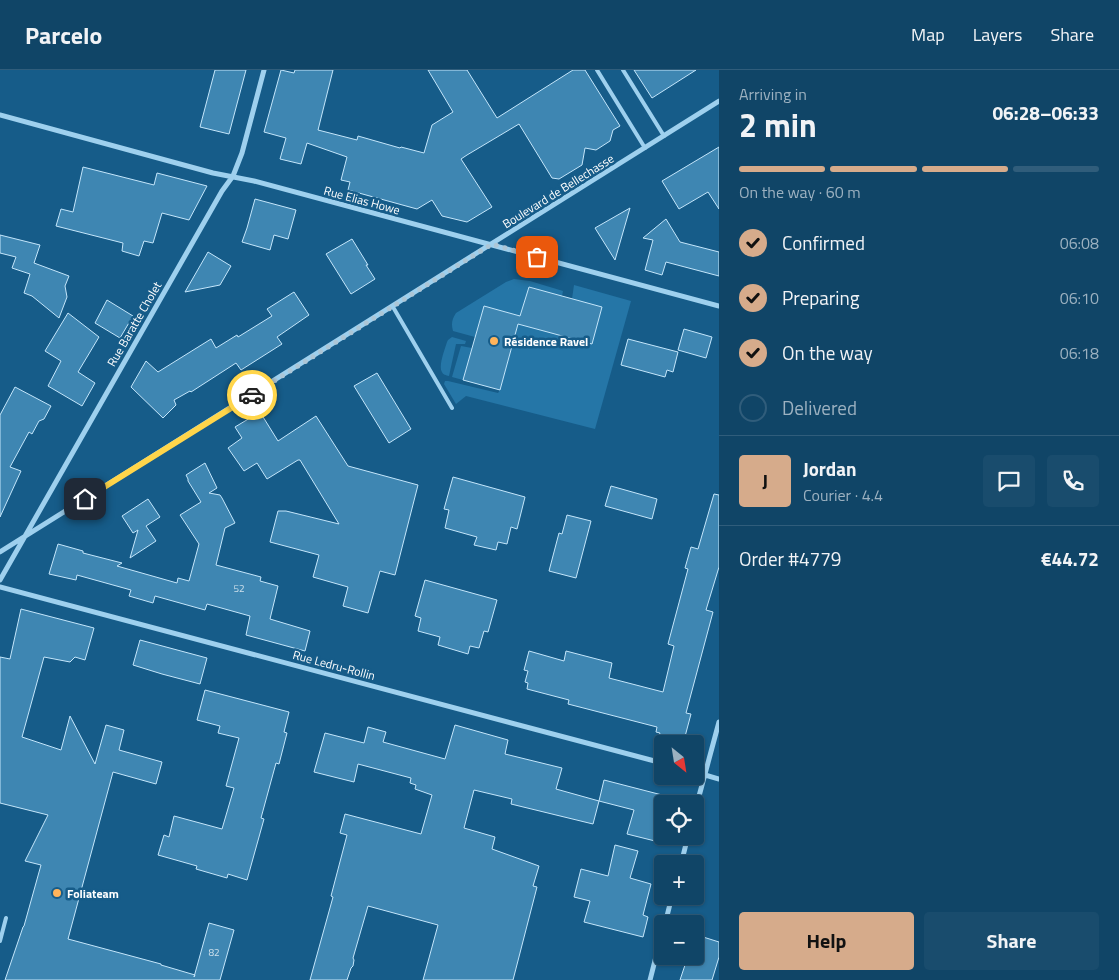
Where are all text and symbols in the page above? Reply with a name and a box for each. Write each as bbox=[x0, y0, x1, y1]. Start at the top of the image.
text: Parcelo bbox=[25, 17, 102, 53]
text: Map bbox=[911, 21, 945, 48]
text: Layers bbox=[973, 21, 1022, 48]
text: Share bbox=[1050, 21, 1094, 48]
text: Arriving in bbox=[739, 82, 807, 106]
text: 06:28–06:33 bbox=[992, 98, 1099, 127]
text: 2 min bbox=[739, 101, 817, 149]
street label: Boulevard de Bellechasse bbox=[498, 149, 618, 233]
text: On the way · 60 m bbox=[739, 180, 861, 204]
street label: Rue Elias Howe bbox=[322, 181, 402, 219]
text: Confirmed bbox=[782, 228, 865, 257]
icon: check bbox=[739, 229, 767, 257]
text: 06:08 bbox=[1060, 231, 1099, 255]
pin bbox=[516, 236, 558, 278]
icon: bag bbox=[523, 243, 551, 271]
street label: Rue Baratte Cholet bbox=[102, 277, 166, 370]
text: Preparing bbox=[782, 283, 859, 312]
icon: check bbox=[739, 284, 767, 312]
text: 06:10 bbox=[1060, 286, 1099, 310]
place label: Résidence Ravel bbox=[504, 332, 588, 351]
marker: Résidence Ravel bbox=[488, 335, 500, 347]
text: On the way bbox=[782, 338, 873, 367]
icon: check bbox=[739, 339, 767, 367]
text: 06:18 bbox=[1060, 341, 1099, 365]
courier bbox=[227, 370, 277, 420]
icon: car bbox=[238, 381, 266, 409]
text: Delivered bbox=[782, 393, 857, 422]
text: Jordan bbox=[803, 454, 856, 483]
button: chat bbox=[983, 455, 1035, 507]
button: phone bbox=[1047, 455, 1099, 507]
text: J bbox=[762, 466, 768, 495]
pin bbox=[64, 478, 106, 520]
text: Courier · 4.4 bbox=[803, 483, 883, 507]
icon: home bbox=[71, 485, 99, 513]
text: Order #4779 bbox=[739, 544, 841, 573]
text: €44.72 bbox=[1041, 544, 1099, 573]
house number: 52 bbox=[233, 581, 245, 596]
street label: Rue Ledru-Rollin bbox=[291, 645, 377, 685]
north arrow bbox=[654, 735, 704, 785]
map controls bbox=[654, 735, 704, 965]
button: locate bbox=[654, 795, 704, 845]
button: + bbox=[654, 855, 704, 905]
place label: Foliateam bbox=[67, 884, 119, 903]
marker: Foliateam bbox=[51, 887, 63, 899]
button: Help bbox=[739, 912, 914, 970]
button: Share bbox=[924, 912, 1099, 970]
button: − bbox=[654, 915, 704, 965]
house number: 82 bbox=[208, 945, 220, 960]

